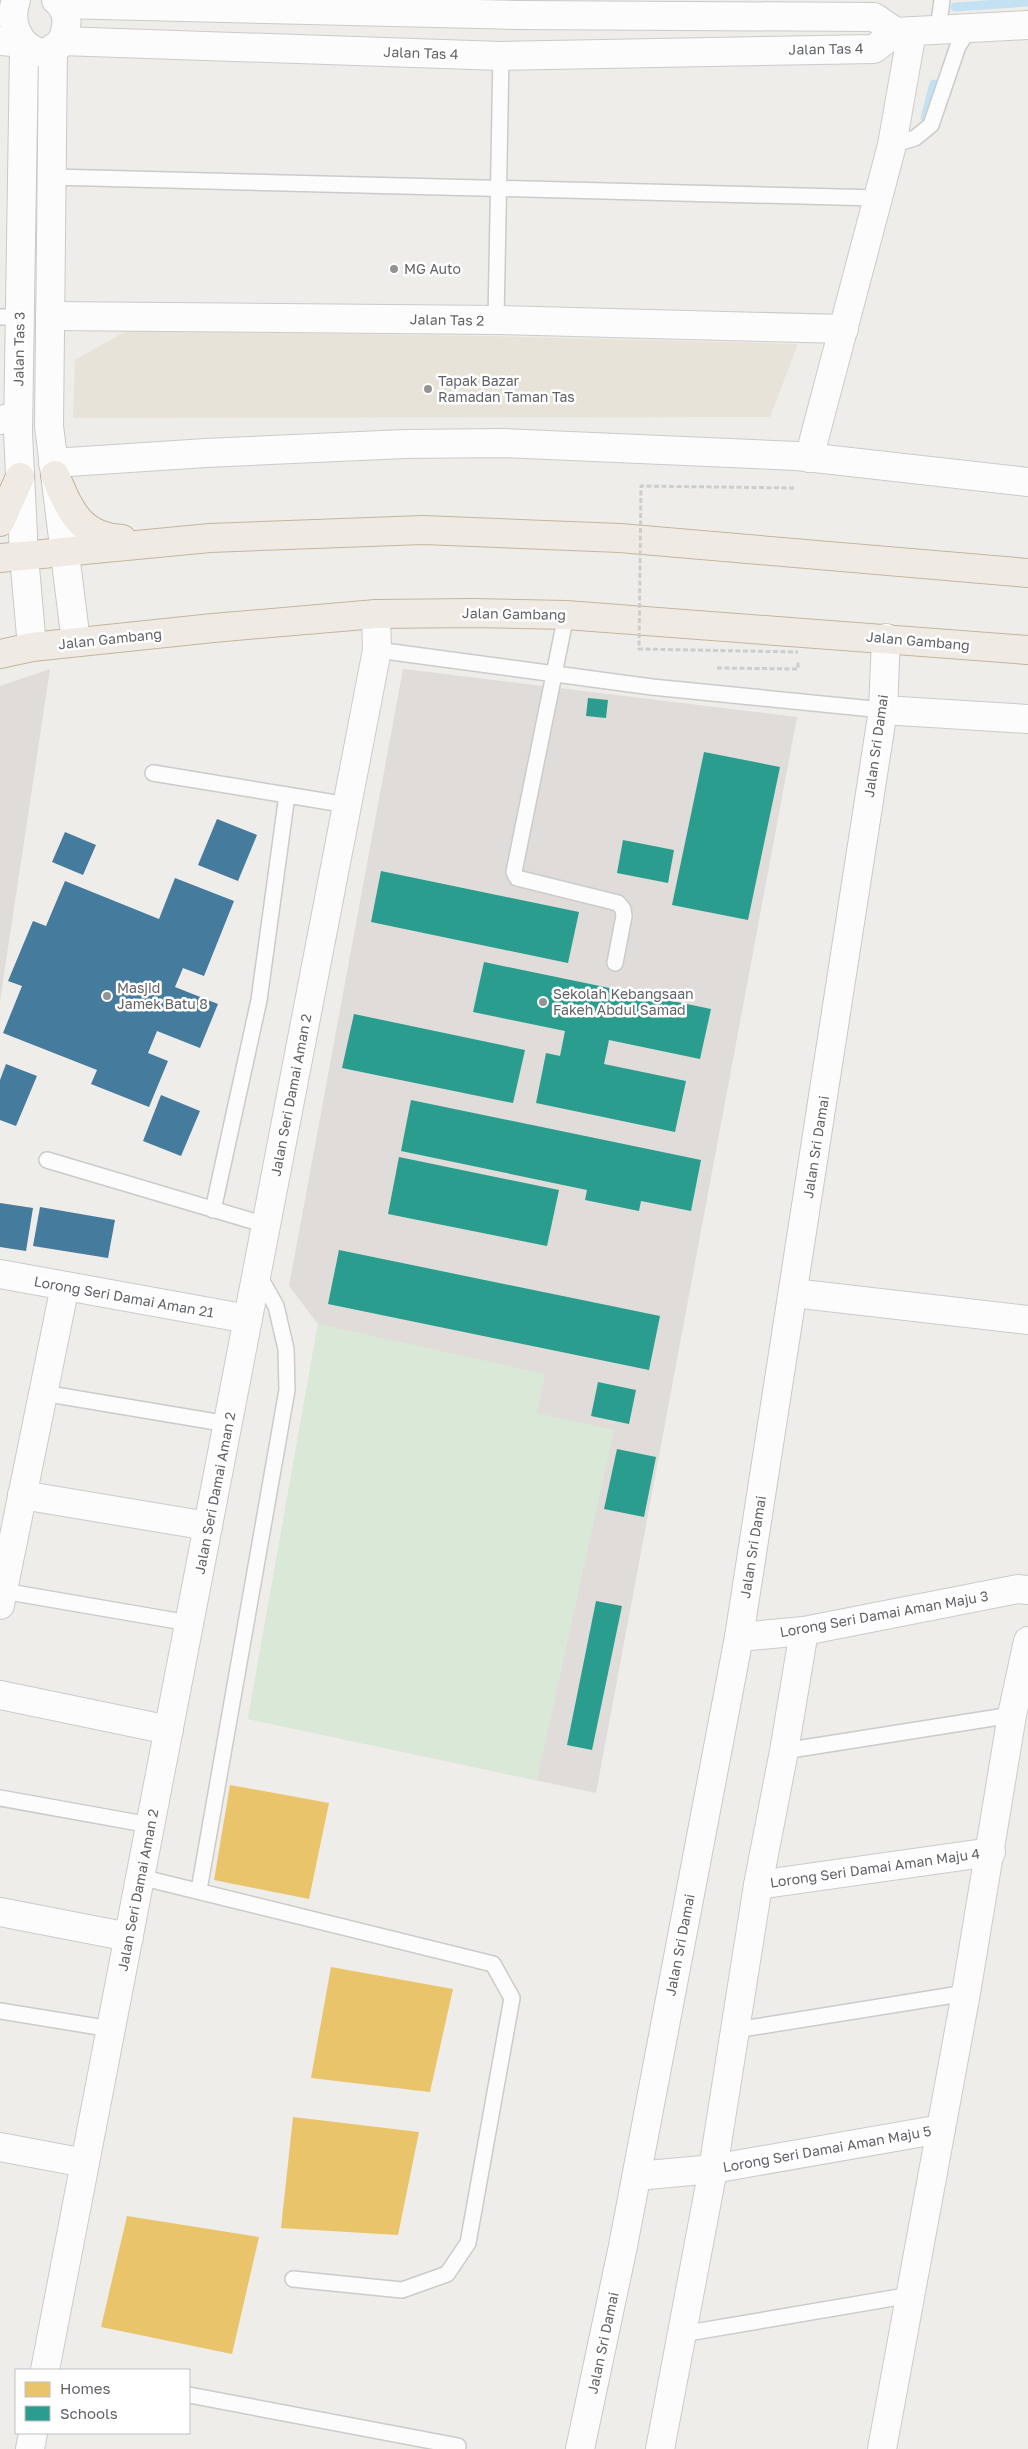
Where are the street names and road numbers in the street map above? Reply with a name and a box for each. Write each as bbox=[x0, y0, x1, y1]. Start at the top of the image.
street label: Jalan Tas 4 bbox=[788, 39, 864, 58]
street label: Jalan Tas 4 bbox=[383, 43, 459, 62]
street label: Jalan Tas 2 bbox=[410, 310, 484, 329]
street label: Jalan Tas 3 bbox=[9, 312, 28, 386]
street label: Jalan Gambang bbox=[462, 604, 566, 623]
street label: Jalan Gambang bbox=[57, 625, 163, 652]
street label: Jalan Gambang bbox=[865, 627, 971, 654]
street label: Jalan Sri Damai bbox=[860, 693, 891, 798]
street label: Jalan Seri Damai Aman 2 bbox=[266, 1012, 315, 1178]
street label: Jalan Sri Damai bbox=[799, 1094, 832, 1199]
street label: Lorong Seri Damai Aman 21 bbox=[33, 1272, 216, 1321]
street label: Jalan Seri Damai Aman 2 bbox=[190, 1410, 239, 1576]
street label: Jalan Sri Damai bbox=[736, 1494, 769, 1599]
street label: Lorong Seri Damai Aman Maju 3 bbox=[778, 1587, 989, 1640]
street label: Jalan Seri Damai Aman 2 bbox=[113, 1807, 162, 1973]
street label: Lorong Seri Damai Aman Maju 4 bbox=[769, 1844, 981, 1891]
street label: Jalan Sri Damai bbox=[661, 1892, 698, 1997]
street label: Lorong Seri Damai Aman Maju 5 bbox=[721, 2122, 932, 2175]
street label: Jalan Sri Damai bbox=[583, 2290, 622, 2395]

